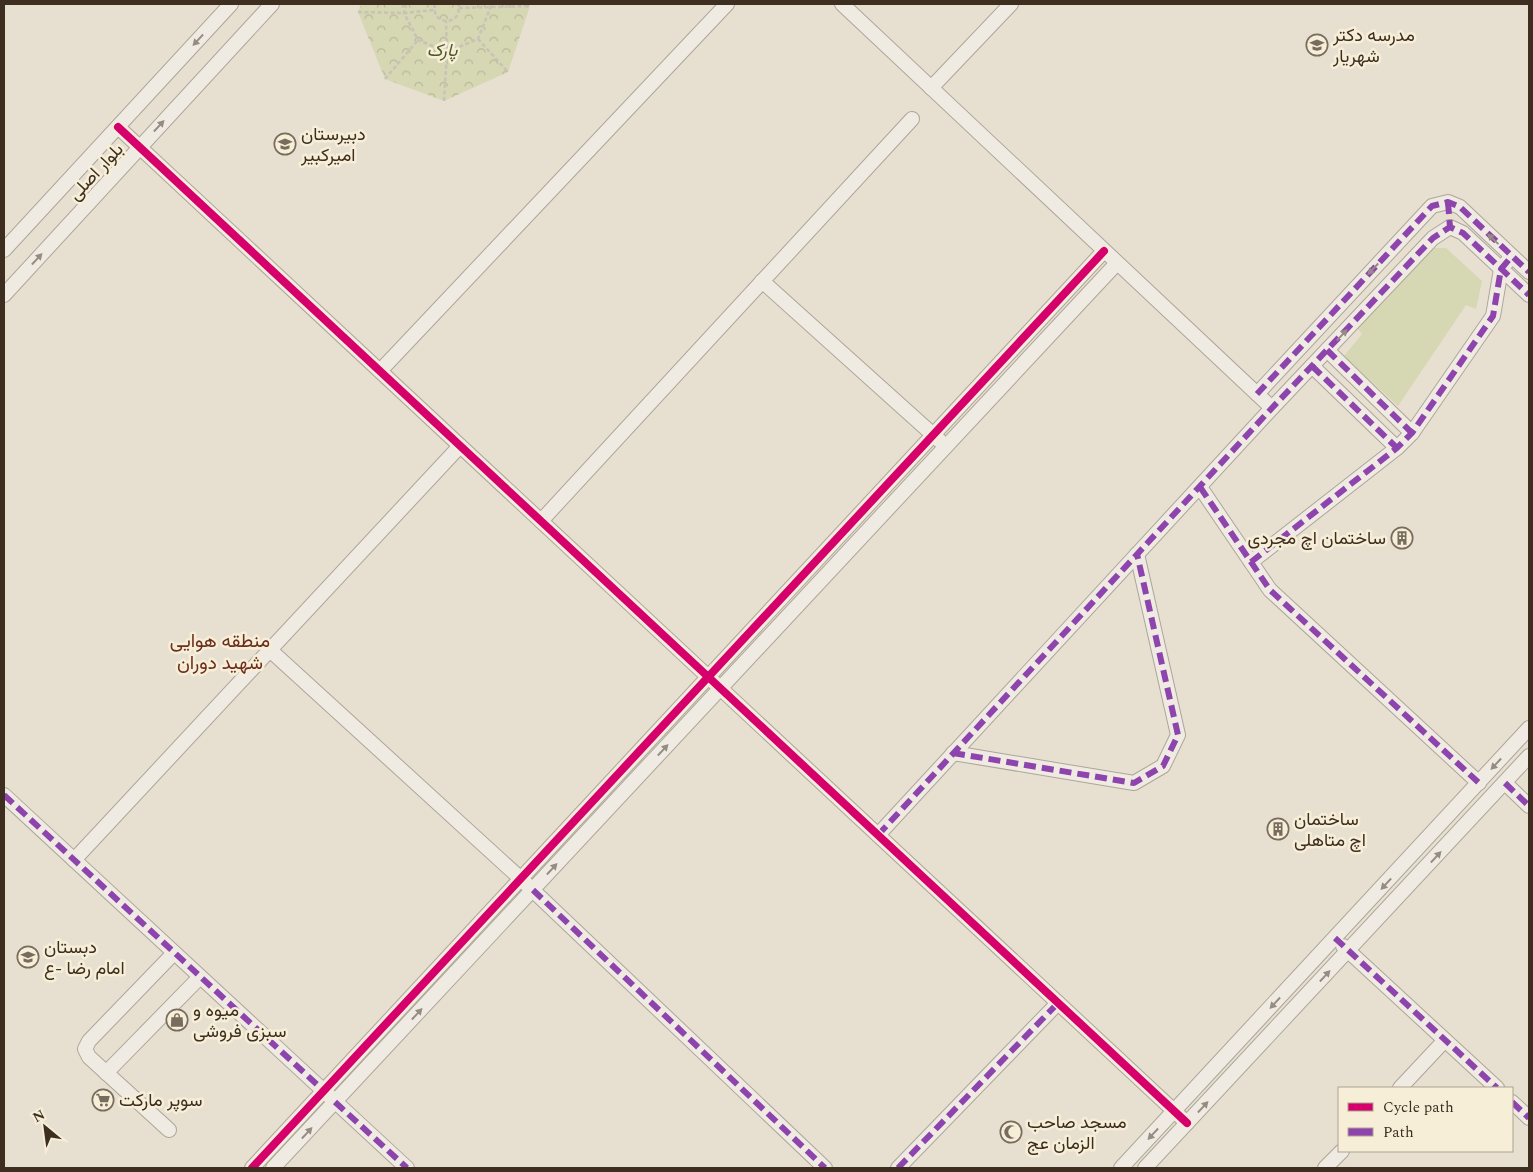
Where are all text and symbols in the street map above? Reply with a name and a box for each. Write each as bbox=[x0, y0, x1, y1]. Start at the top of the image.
place label: مدرسه دکتر شهریار bbox=[1332, 22, 1415, 70]
one-way arrow bbox=[192, 33, 204, 45]
school or university icon: مدرسه دکتر شهریار bbox=[1305, 33, 1329, 57]
park label: پارک bbox=[427, 37, 458, 64]
one-way arrow bbox=[153, 121, 165, 133]
place label: دبیرستان امیرکبیر bbox=[300, 121, 366, 169]
school or university icon: دبیرستان امیرکبیر bbox=[273, 132, 297, 156]
street label: بلوار اصلی bbox=[62, 137, 130, 207]
one-way arrow bbox=[1488, 233, 1500, 245]
one-way arrow bbox=[31, 253, 43, 265]
one-way arrow bbox=[1367, 263, 1379, 275]
one-way arrow bbox=[1336, 329, 1348, 341]
place label: ساختمان اچ مجردی bbox=[1247, 525, 1386, 552]
building icon: ساختمان اچ مجردی bbox=[1390, 526, 1414, 550]
district label: منطقه هوایی شهید دوران bbox=[170, 627, 270, 678]
one-way arrow bbox=[657, 745, 669, 757]
one-way arrow bbox=[1490, 758, 1502, 770]
place label: ساختمان اچ متاهلی bbox=[1294, 806, 1366, 854]
building icon: ساختمان اچ متاهلی bbox=[1266, 817, 1290, 841]
one-way arrow bbox=[1430, 851, 1442, 863]
one-way arrow bbox=[546, 863, 558, 875]
one-way arrow bbox=[1380, 877, 1392, 889]
place label: دبستان امام رضا -ع bbox=[44, 934, 125, 982]
school or university icon: دبستان امام رضا -ع bbox=[16, 945, 40, 969]
one-way arrow bbox=[1320, 969, 1331, 982]
one-way arrow bbox=[1269, 996, 1281, 1008]
place label: میوه و سبزی فروشی bbox=[193, 997, 286, 1045]
shop icon: میوه و سبزی فروشی bbox=[165, 1008, 189, 1032]
one-way arrow bbox=[411, 1008, 423, 1020]
place label: سوپر مارکت bbox=[119, 1087, 202, 1114]
legend bbox=[1338, 1087, 1513, 1152]
supermarket icon: سوپر مارکت bbox=[91, 1088, 115, 1112]
text: Cycle path bbox=[1383, 1096, 1454, 1119]
one-way arrow bbox=[1197, 1101, 1209, 1113]
north arrow bbox=[20, 1102, 70, 1152]
text: N bbox=[29, 1104, 49, 1128]
place label: مسجد صاحب الزمان عج bbox=[1027, 1109, 1127, 1157]
mosque icon: مسجد صاحب الزمان عج bbox=[999, 1120, 1023, 1144]
text: Path bbox=[1383, 1121, 1414, 1144]
one-way arrow bbox=[301, 1126, 312, 1139]
one-way arrow bbox=[1147, 1128, 1159, 1140]

